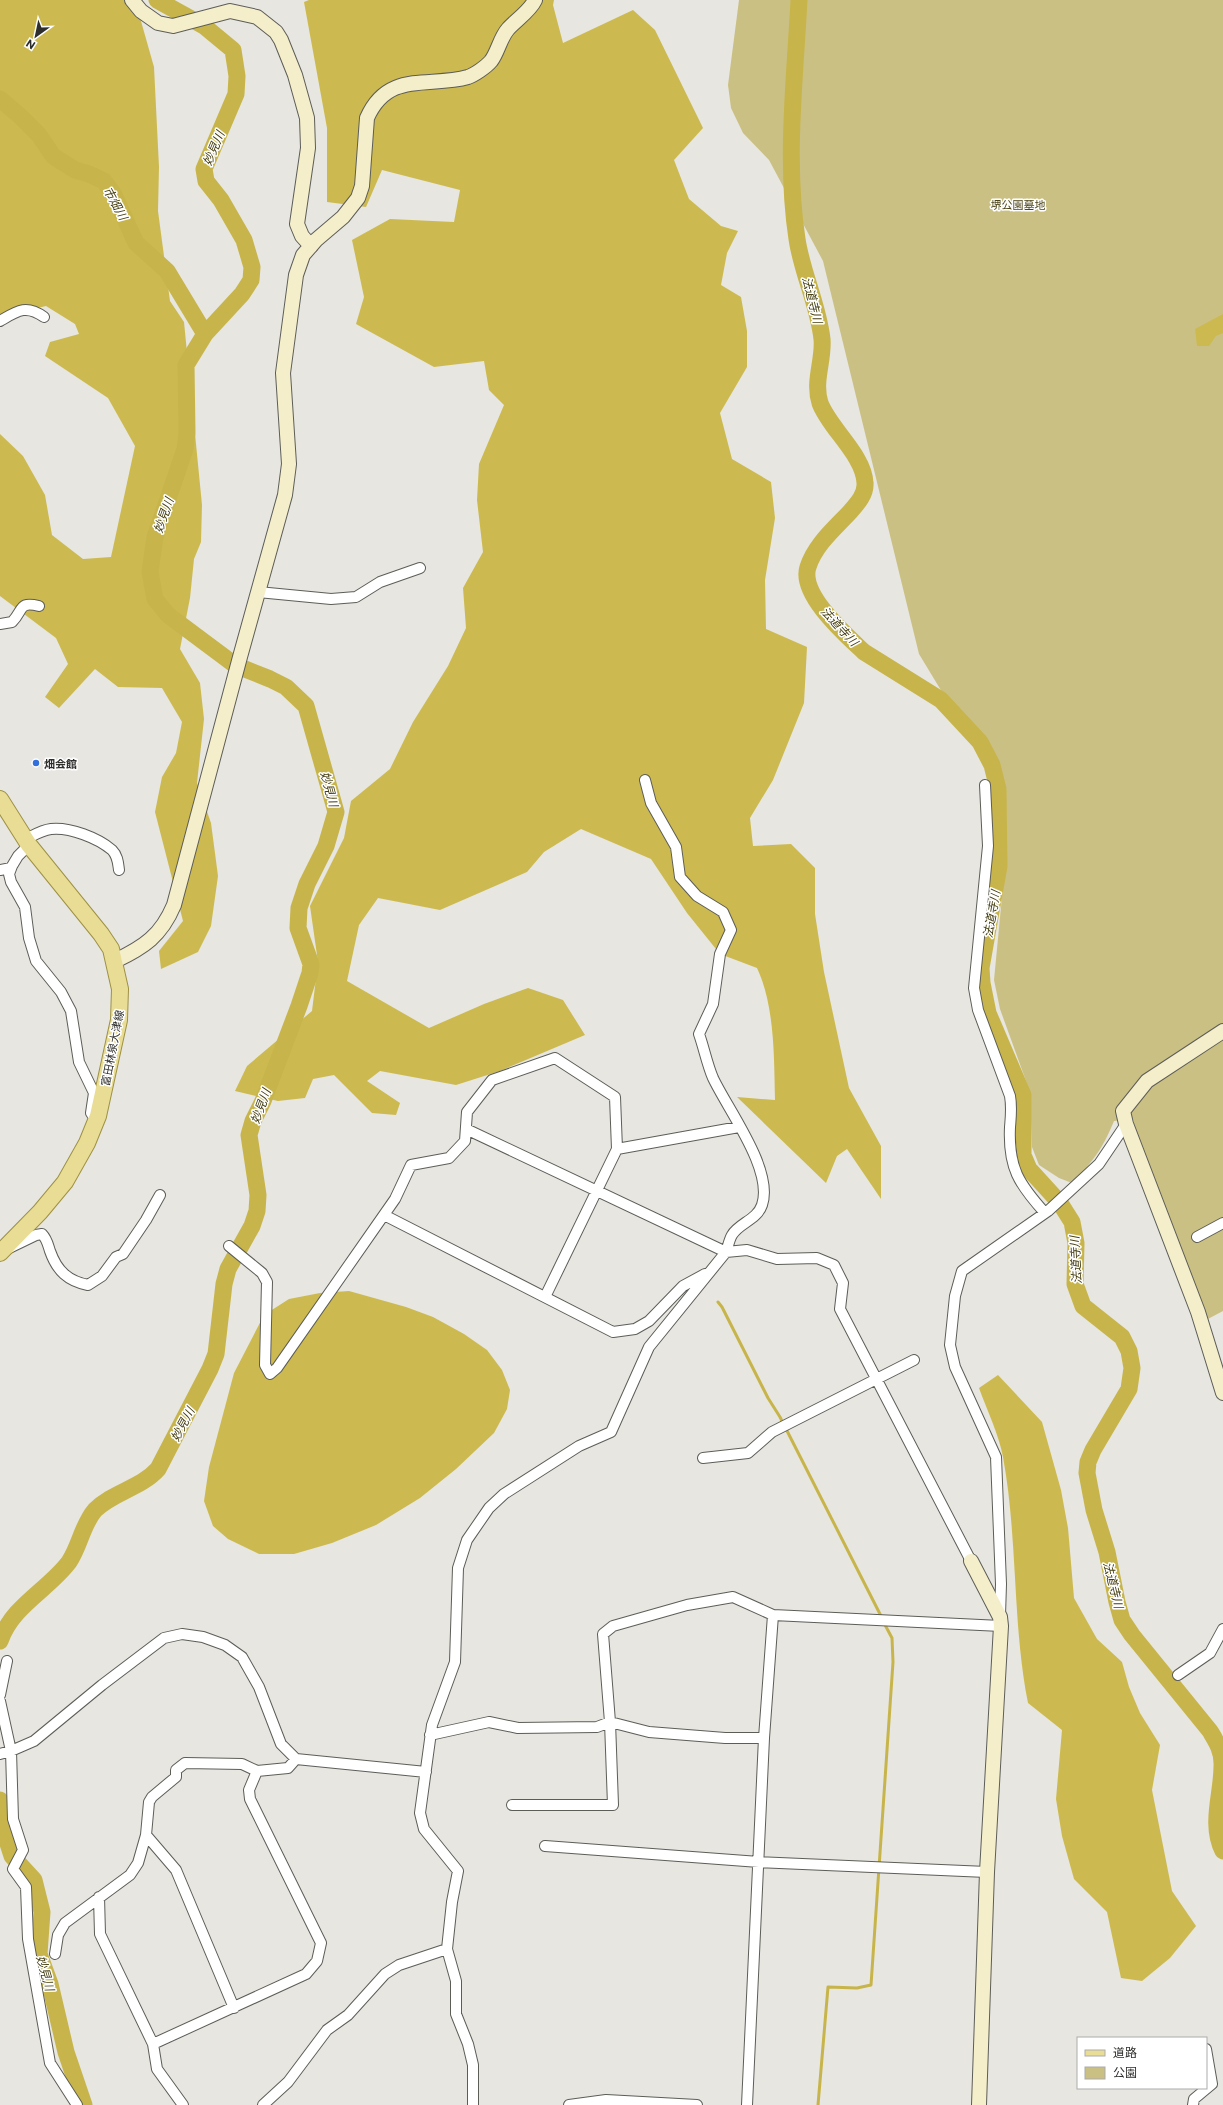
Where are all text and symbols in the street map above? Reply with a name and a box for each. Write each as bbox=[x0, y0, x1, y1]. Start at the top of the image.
north arrow bbox=[16, 16, 56, 56]
text: N bbox=[23, 37, 37, 53]
water label: 妙見川 bbox=[200, 127, 227, 167]
water label: 市畑川 bbox=[101, 184, 132, 224]
park label: 堺公園墓地 bbox=[991, 198, 1046, 211]
water label: 法道寺川 bbox=[800, 275, 826, 327]
water label: 妙見川 bbox=[151, 494, 176, 534]
water label: 法道寺川 bbox=[819, 604, 863, 650]
place label: 畑会館 bbox=[44, 757, 77, 770]
marker: 畑会館 bbox=[31, 758, 41, 768]
water label: 妙見川 bbox=[319, 770, 342, 810]
water label: 法道寺川 bbox=[980, 887, 1002, 939]
street label: 富田林泉大津線 bbox=[98, 1009, 126, 1087]
water label: 妙見川 bbox=[247, 1085, 273, 1125]
water label: 法道寺川 bbox=[1067, 1234, 1083, 1284]
water label: 妙見川 bbox=[167, 1403, 198, 1443]
water label: 法道寺川 bbox=[1101, 1560, 1127, 1612]
water label: 妙見川 bbox=[34, 1954, 58, 1994]
legend bbox=[1077, 2037, 1207, 2089]
text: 道路 bbox=[1113, 2045, 1137, 2059]
text: 公園 bbox=[1113, 2065, 1137, 2079]

